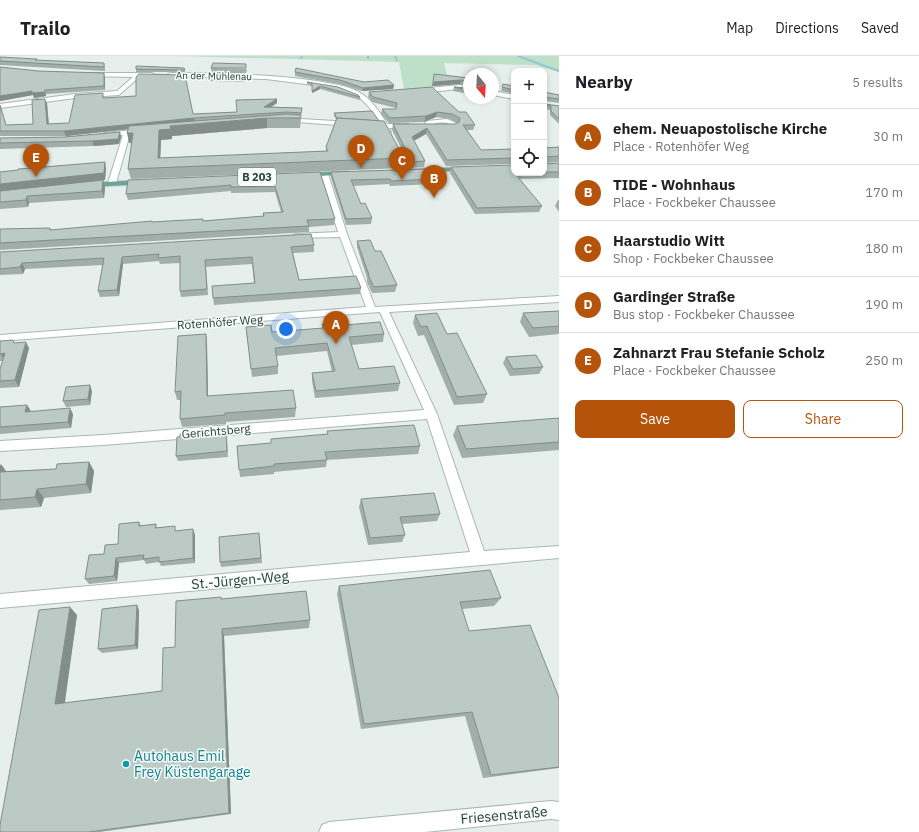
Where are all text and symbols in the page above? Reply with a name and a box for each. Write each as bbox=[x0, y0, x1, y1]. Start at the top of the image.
text: Trailo bbox=[20, 16, 70, 40]
text: Map bbox=[726, 19, 753, 37]
text: Directions bbox=[775, 19, 839, 37]
text: Saved bbox=[861, 19, 899, 37]
north arrow bbox=[463, 68, 499, 104]
map controls bbox=[511, 68, 547, 176]
button: + bbox=[511, 68, 547, 104]
street label: An der Mühlenau bbox=[176, 69, 252, 83]
text: Nearby bbox=[575, 71, 633, 93]
text: 5 results bbox=[852, 74, 903, 91]
button: − bbox=[511, 104, 547, 140]
text: ehem. Neuapostolische Kirche bbox=[613, 119, 827, 138]
text: A bbox=[584, 128, 592, 145]
text: 30 m bbox=[873, 128, 903, 145]
pin: D bbox=[348, 135, 374, 168]
text: Place · Rotenhöfer Weg bbox=[613, 138, 749, 155]
button: locate bbox=[511, 140, 547, 176]
pin: E bbox=[23, 144, 49, 177]
pin: C bbox=[389, 147, 415, 180]
pin: B bbox=[421, 165, 447, 198]
road number: B 203 bbox=[238, 168, 276, 186]
text: TIDE - Wohnhaus bbox=[613, 175, 735, 194]
text: B bbox=[584, 184, 592, 201]
text: 170 m bbox=[865, 184, 903, 201]
text: Place · Fockbeker Chaussee bbox=[613, 194, 776, 211]
text: Haarstudio Witt bbox=[613, 231, 725, 250]
text: C bbox=[584, 240, 592, 257]
text: 180 m bbox=[865, 240, 903, 257]
text: Shop · Fockbeker Chaussee bbox=[613, 250, 774, 267]
text: Gardinger Straße bbox=[613, 287, 735, 306]
text: D bbox=[583, 296, 593, 313]
text: 190 m bbox=[865, 296, 903, 313]
text: Bus stop · Fockbeker Chaussee bbox=[613, 306, 795, 323]
street label: Rotenhöfer Weg bbox=[176, 311, 264, 332]
pin: A bbox=[323, 311, 349, 344]
your location bbox=[276, 319, 296, 339]
text: Zahnarzt Frau Stefanie Scholz bbox=[613, 343, 825, 362]
text: E bbox=[584, 352, 592, 369]
text: 250 m bbox=[865, 352, 903, 369]
text: Place · Fockbeker Chaussee bbox=[613, 362, 776, 379]
button: Save bbox=[575, 400, 735, 438]
button: Share bbox=[743, 400, 903, 438]
street label: Gerichtsberg bbox=[181, 420, 252, 441]
street label: St.-Jürgen-Weg bbox=[191, 567, 290, 593]
place label: Autohaus Emil Frey Küstengarage bbox=[134, 747, 251, 781]
marker: Autohaus Emil Frey Küstengarage bbox=[121, 759, 131, 769]
street label: Friesenstraße bbox=[460, 802, 549, 828]

